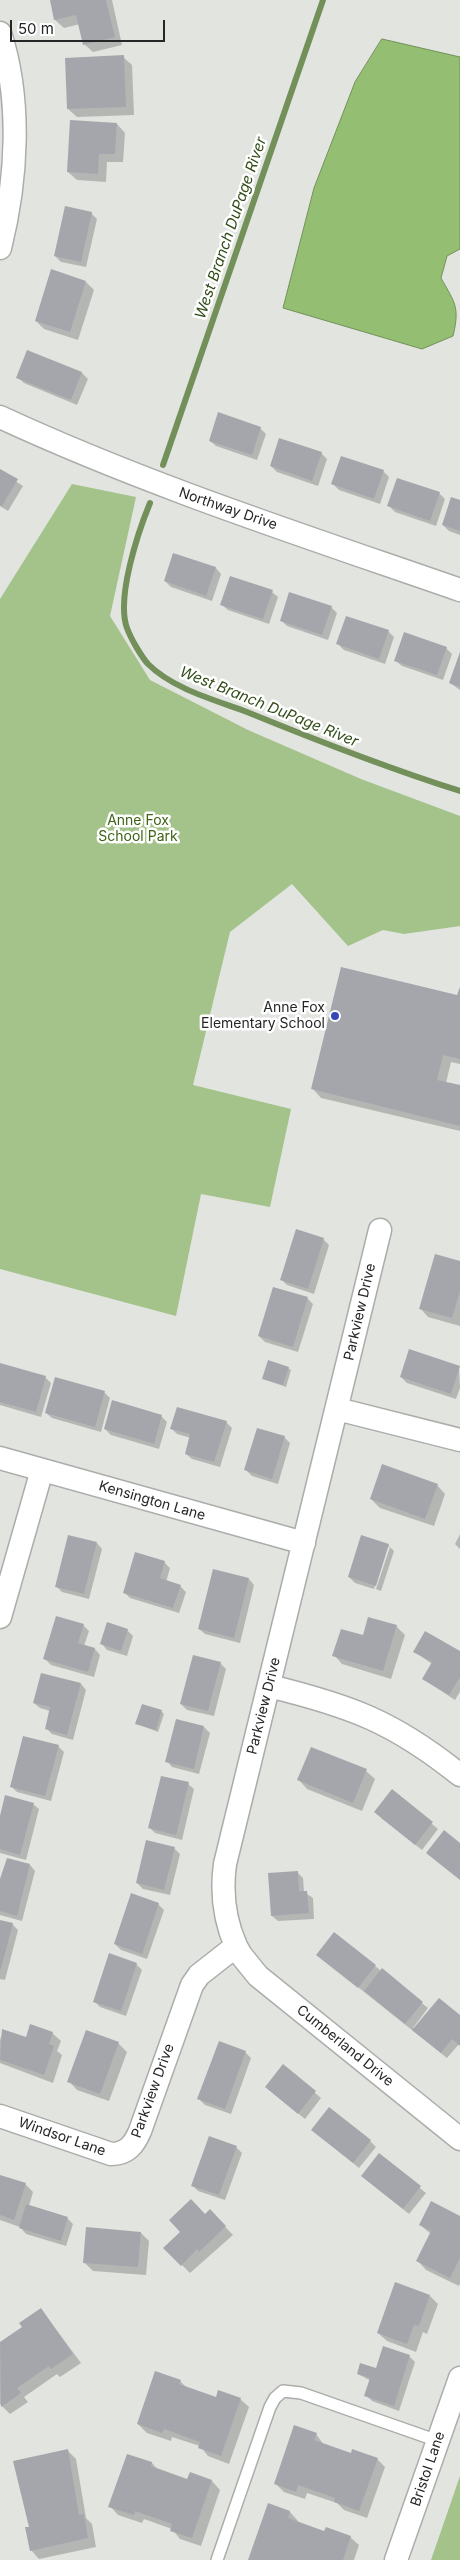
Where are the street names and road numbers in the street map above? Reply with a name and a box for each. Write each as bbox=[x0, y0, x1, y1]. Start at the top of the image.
street label: Northway Drive bbox=[177, 484, 279, 534]
street label: Parkview Drive bbox=[341, 1262, 379, 1362]
street label: Kensington Lane bbox=[97, 1478, 207, 1524]
street label: Parkview Drive bbox=[244, 1656, 284, 1756]
street label: Cumberland Drive bbox=[293, 2002, 397, 2090]
street label: Parkview Drive bbox=[128, 2041, 178, 2141]
street label: Windsor Lane bbox=[16, 2114, 108, 2160]
street label: Bristol Lane bbox=[407, 2429, 449, 2509]

